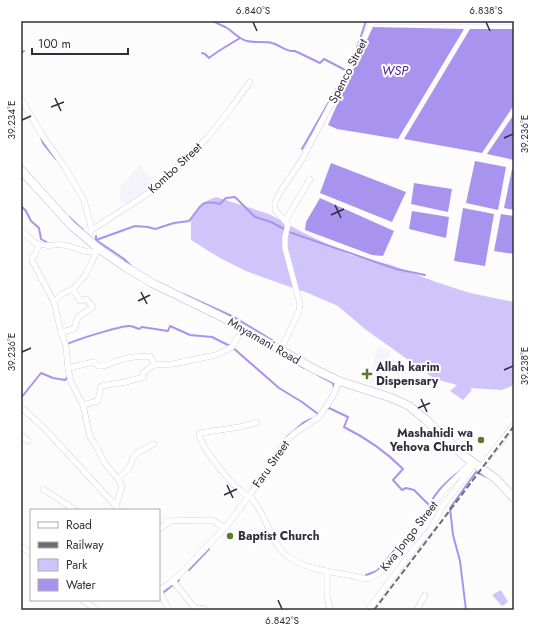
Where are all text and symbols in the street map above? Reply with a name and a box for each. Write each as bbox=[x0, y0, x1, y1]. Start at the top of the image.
text: 6.840°S bbox=[236, 3, 271, 18]
text: 6.838°S bbox=[469, 3, 503, 18]
scale bar bbox=[32, 30, 128, 56]
text: 100 m bbox=[38, 35, 71, 53]
street label: Spenco Street bbox=[324, 35, 372, 106]
water label: WSP bbox=[382, 61, 409, 80]
text: 39.234°E bbox=[4, 101, 19, 139]
text: 39.236°E bbox=[517, 115, 532, 153]
street label: Kombo Street bbox=[144, 138, 206, 198]
street label: Mnyamani Road bbox=[224, 313, 304, 369]
text: 39.236°E bbox=[4, 333, 19, 371]
text: 39.238°E bbox=[517, 347, 532, 385]
place label: Allah karim Dispensary bbox=[375, 358, 440, 390]
marker: Allah karim Dispensary bbox=[361, 368, 373, 380]
place label: Mashahidi wa Yehova Church bbox=[389, 424, 473, 456]
marker: Mashahidi wa Yehova Church bbox=[476, 435, 486, 445]
street label: Faru Street bbox=[248, 437, 294, 491]
street label: Kwa Jongo Street bbox=[376, 497, 442, 575]
legend bbox=[30, 509, 160, 601]
text: Road bbox=[66, 516, 92, 534]
place label: Baptist Church bbox=[238, 527, 320, 545]
marker: Baptist Church bbox=[225, 531, 235, 541]
text: Railway bbox=[66, 536, 104, 554]
text: Park bbox=[66, 556, 88, 574]
text: Water bbox=[66, 576, 97, 594]
text: 6.842°S bbox=[265, 613, 300, 628]

